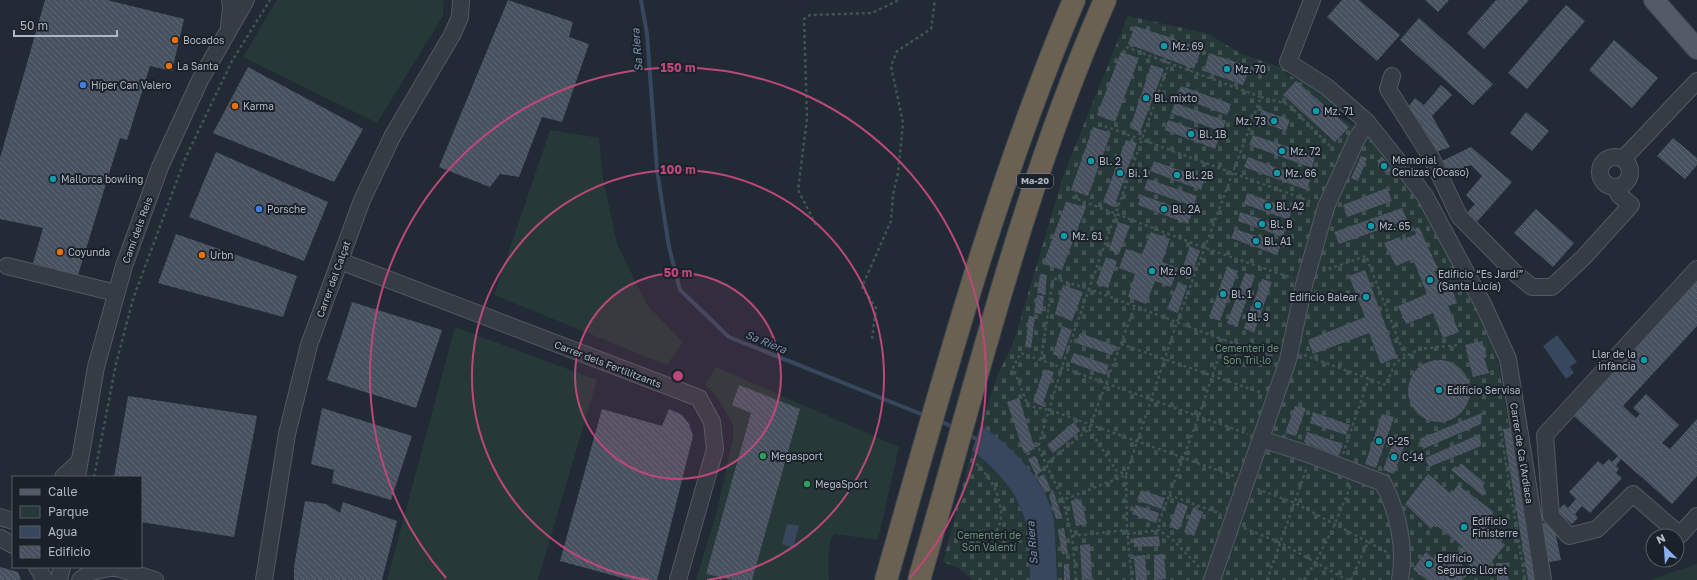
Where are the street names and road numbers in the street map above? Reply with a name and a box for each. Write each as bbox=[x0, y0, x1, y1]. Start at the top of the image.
road number: Ma-20 bbox=[1017, 174, 1053, 188]
street label: Camí dels Reis bbox=[119, 195, 155, 265]
street label: Carrer del Calçat bbox=[314, 239, 352, 319]
street label: Carrer dels Fertilitzants bbox=[553, 338, 663, 390]
street label: Carrer de Ca l'Ardiaca bbox=[1508, 402, 1536, 504]

